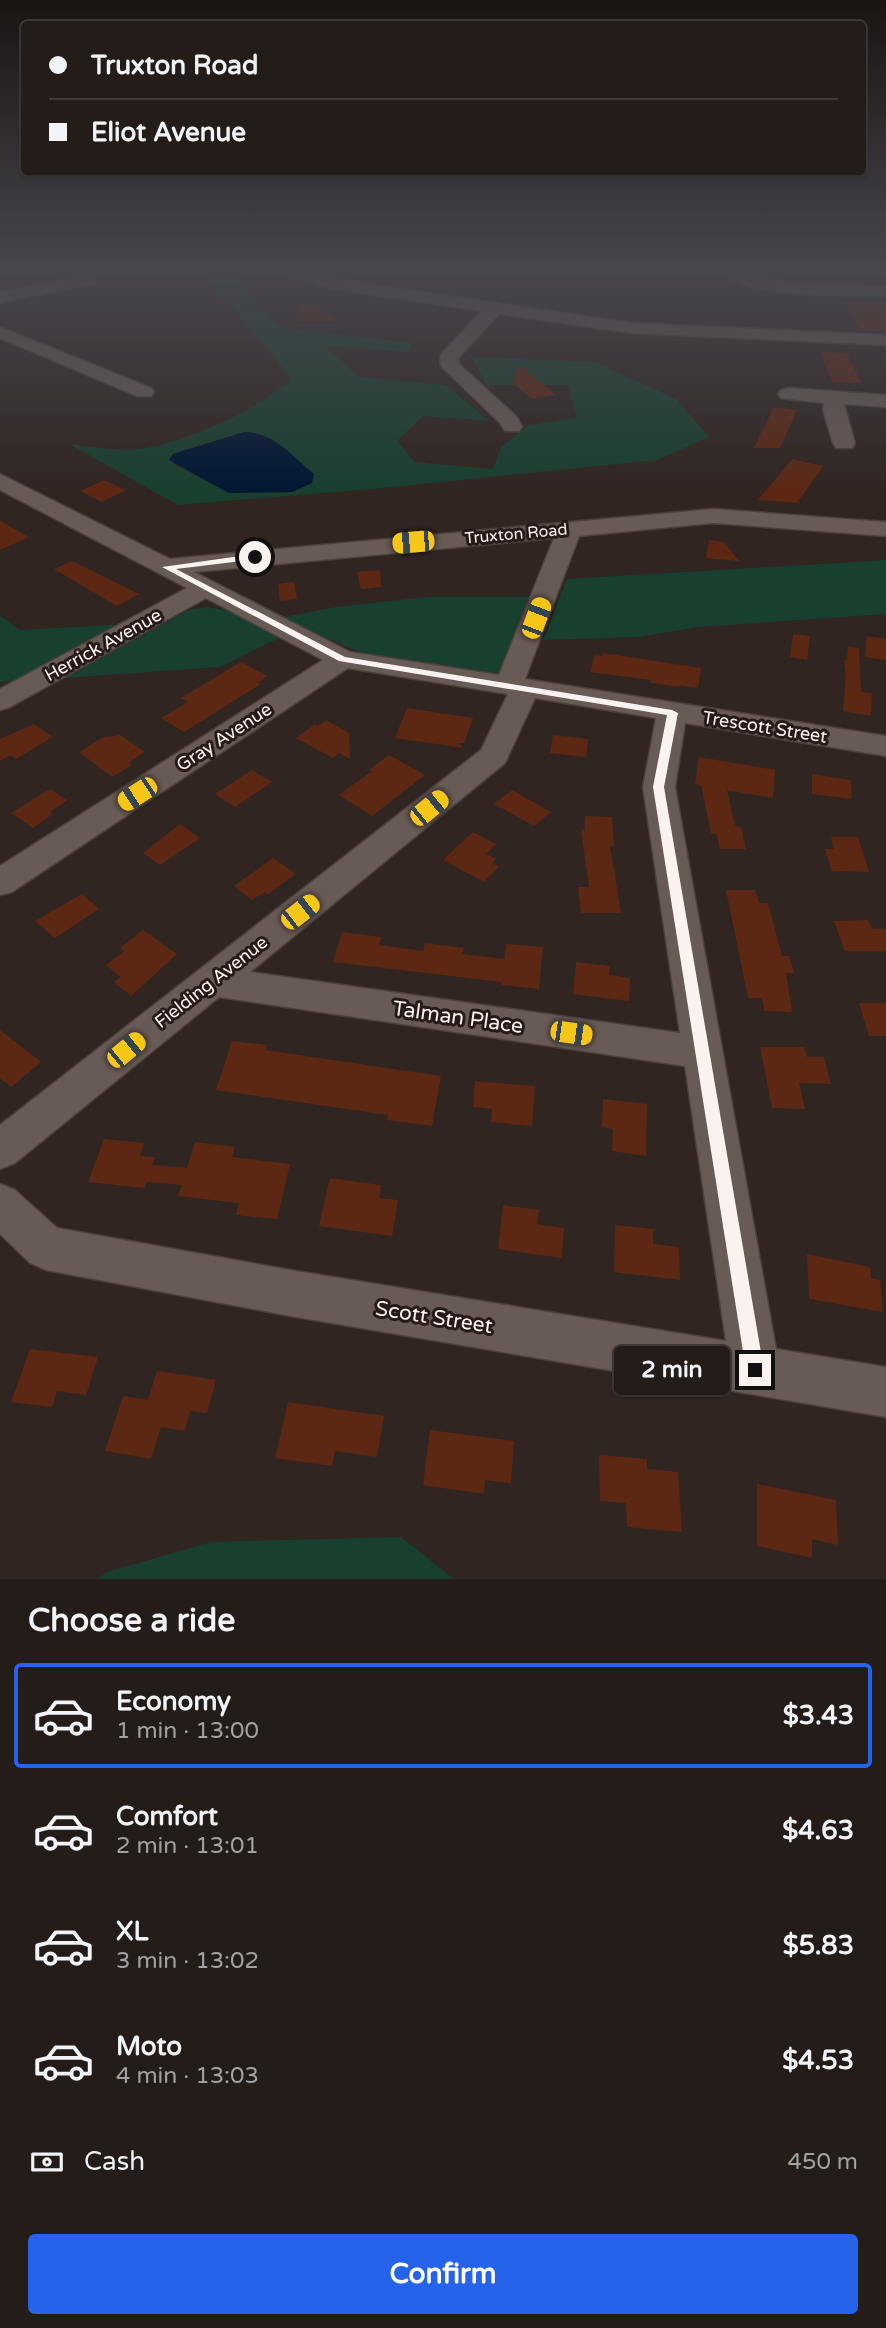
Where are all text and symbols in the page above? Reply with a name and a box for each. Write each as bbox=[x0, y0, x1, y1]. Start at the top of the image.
text: Truxton Road bbox=[91, 50, 258, 81]
text: Eliot Avenue bbox=[91, 117, 246, 148]
street label: Truxton Road bbox=[464, 520, 568, 548]
car bbox=[392, 530, 435, 554]
route start bbox=[239, 541, 271, 573]
car bbox=[519, 595, 554, 641]
street label: Herrick Avenue bbox=[41, 604, 165, 686]
street label: Gray Avenue bbox=[172, 698, 276, 776]
street label: Trescott Street bbox=[701, 706, 829, 748]
car bbox=[114, 774, 161, 814]
car bbox=[407, 787, 452, 829]
car bbox=[277, 891, 324, 933]
street label: Fielding Avenue bbox=[150, 931, 272, 1033]
street label: Talman Place bbox=[391, 996, 525, 1039]
car bbox=[549, 1020, 594, 1046]
car bbox=[104, 1029, 149, 1071]
street label: Scott Street bbox=[374, 1296, 494, 1339]
callout: 2 min bbox=[615, 1346, 730, 1394]
route end bbox=[739, 1354, 771, 1386]
text: 2 min bbox=[641, 1356, 703, 1384]
text: Choose a ride bbox=[28, 1602, 235, 1640]
icon: car bbox=[32, 1684, 95, 1747]
text: Economy bbox=[116, 1686, 231, 1717]
text: $3.43 bbox=[783, 1700, 854, 1731]
text: 1 min · 13:00 bbox=[116, 1717, 259, 1745]
icon: car bbox=[32, 1799, 95, 1862]
text: Comfort bbox=[116, 1801, 218, 1832]
text: $4.63 bbox=[782, 1815, 854, 1846]
text: 2 min · 13:01 bbox=[116, 1832, 259, 1860]
icon: car bbox=[32, 1914, 95, 1977]
text: XL bbox=[116, 1916, 148, 1947]
text: $5.83 bbox=[783, 1930, 854, 1961]
text: 3 min · 13:02 bbox=[116, 1947, 259, 1975]
icon: car bbox=[32, 2029, 95, 2092]
text: Moto bbox=[116, 2031, 182, 2062]
text: $4.53 bbox=[782, 2045, 854, 2076]
text: 4 min · 13:03 bbox=[116, 2062, 259, 2090]
icon: cash bbox=[28, 2143, 66, 2181]
text: Cash bbox=[84, 2146, 145, 2177]
text: 450 m bbox=[788, 2148, 858, 2176]
button: Confirm bbox=[28, 2234, 858, 2314]

